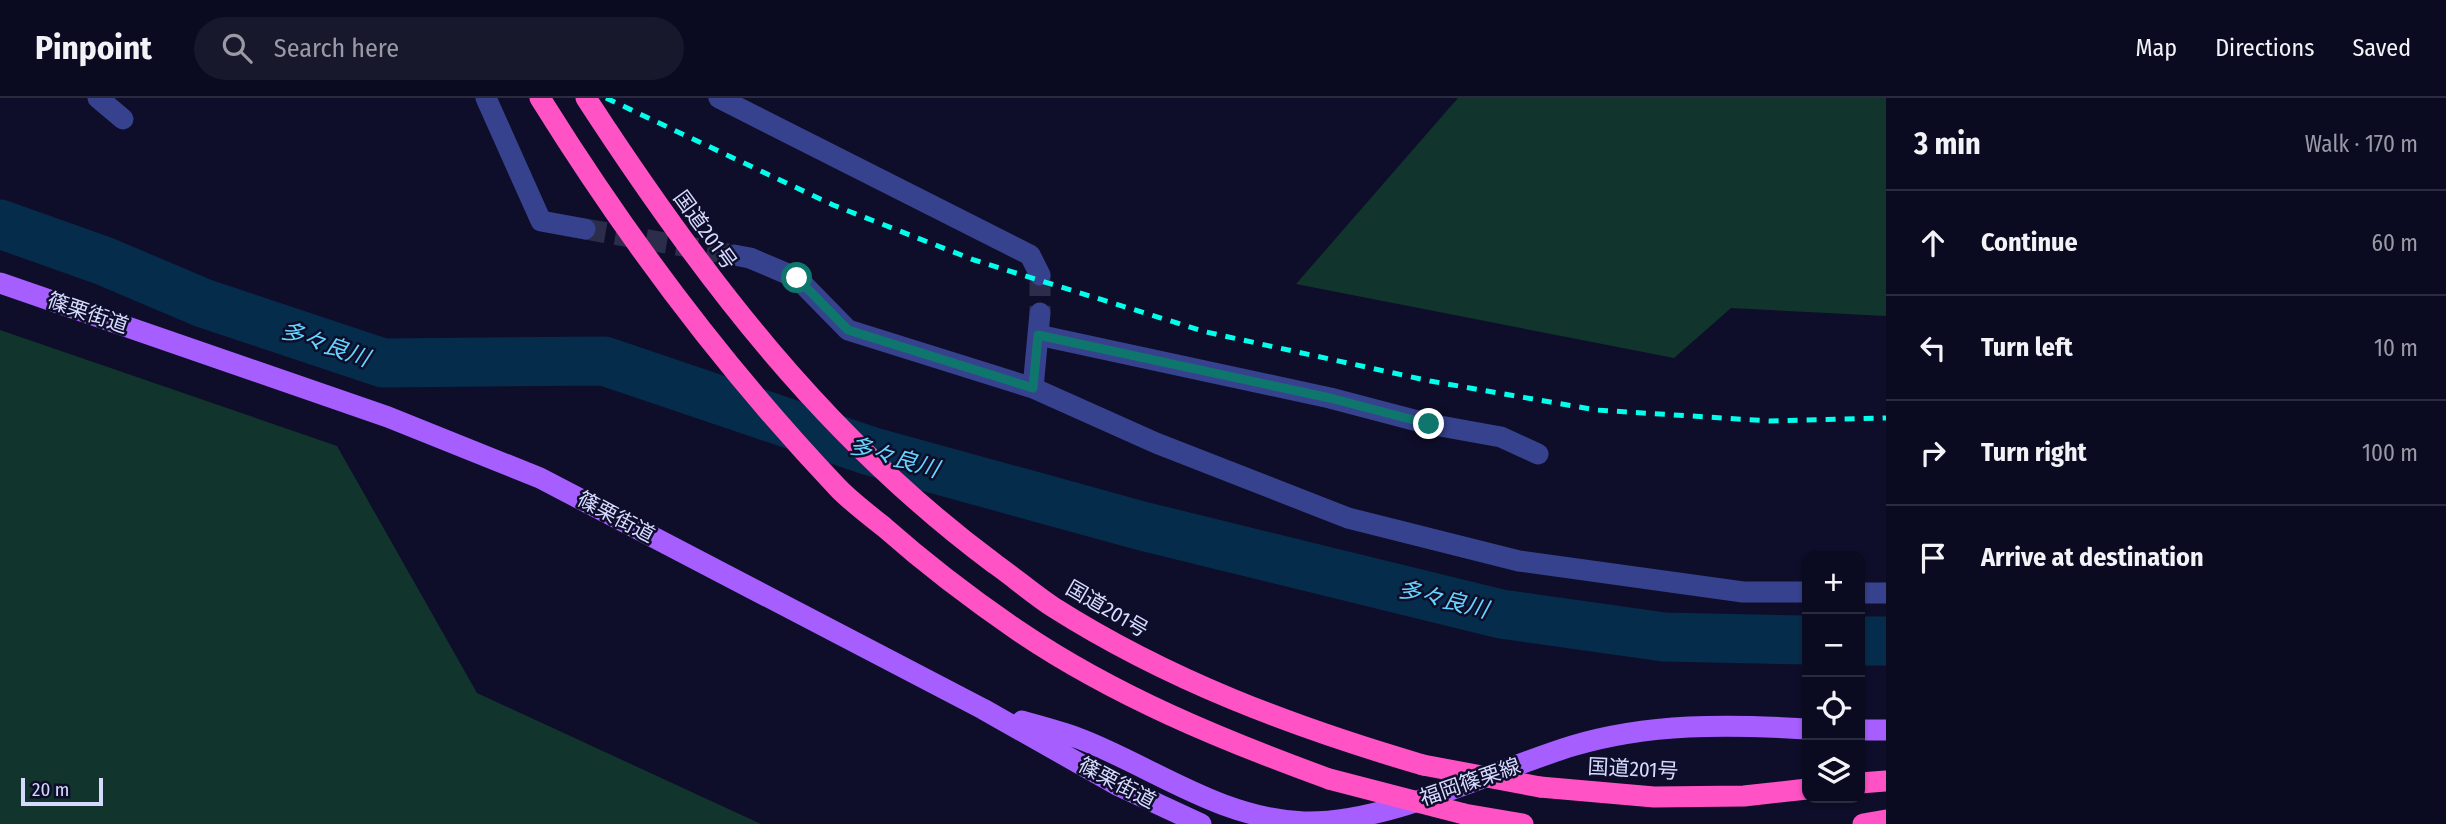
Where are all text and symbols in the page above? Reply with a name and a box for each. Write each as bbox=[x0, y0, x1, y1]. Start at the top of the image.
search box bbox=[194, 17, 684, 80]
text: Pinpoint bbox=[35, 28, 152, 68]
icon: search bbox=[218, 29, 256, 67]
text: Search here bbox=[274, 33, 399, 64]
text: Map bbox=[2136, 34, 2177, 62]
text: Directions bbox=[2215, 34, 2314, 62]
text: Saved bbox=[2352, 34, 2411, 62]
text: 3 min bbox=[1914, 126, 1981, 162]
text: Walk · 170 m bbox=[2305, 130, 2418, 158]
street label: 国道201号 bbox=[668, 186, 742, 274]
icon: ahead bbox=[1914, 224, 1952, 262]
text: Continue bbox=[1981, 227, 2078, 258]
text: 60 m bbox=[2372, 229, 2418, 257]
route start bbox=[781, 262, 812, 293]
street label: 篠栗街道 bbox=[44, 287, 132, 339]
water label: 多々良川 bbox=[277, 316, 376, 373]
icon: left bbox=[1914, 329, 1952, 367]
text: Turn left bbox=[1981, 332, 2073, 363]
text: 10 m bbox=[2374, 334, 2418, 362]
route end bbox=[1413, 408, 1444, 439]
water label: 多々良川 bbox=[846, 431, 945, 484]
icon: right bbox=[1914, 434, 1952, 472]
text: Turn right bbox=[1981, 437, 2087, 468]
text: 100 m bbox=[2362, 439, 2418, 467]
street label: 篠栗街道 bbox=[573, 486, 659, 548]
icon: arrive bbox=[1914, 539, 1952, 577]
text: Arrive at destination bbox=[1981, 542, 2204, 573]
map controls bbox=[1802, 551, 1865, 803]
button: + bbox=[1802, 551, 1865, 614]
water label: 多々良川 bbox=[1395, 574, 1494, 624]
street label: 国道201号 bbox=[1061, 575, 1153, 643]
button: − bbox=[1802, 614, 1865, 677]
button: locate bbox=[1802, 677, 1865, 740]
button: layers bbox=[1802, 740, 1865, 803]
street label: 篠栗街道 bbox=[1074, 752, 1160, 814]
street label: 福岡篠栗線 bbox=[1416, 753, 1524, 811]
street label: 国道201号 bbox=[1587, 754, 1679, 784]
scale bar bbox=[21, 775, 103, 807]
text: 20 m bbox=[32, 778, 69, 801]

